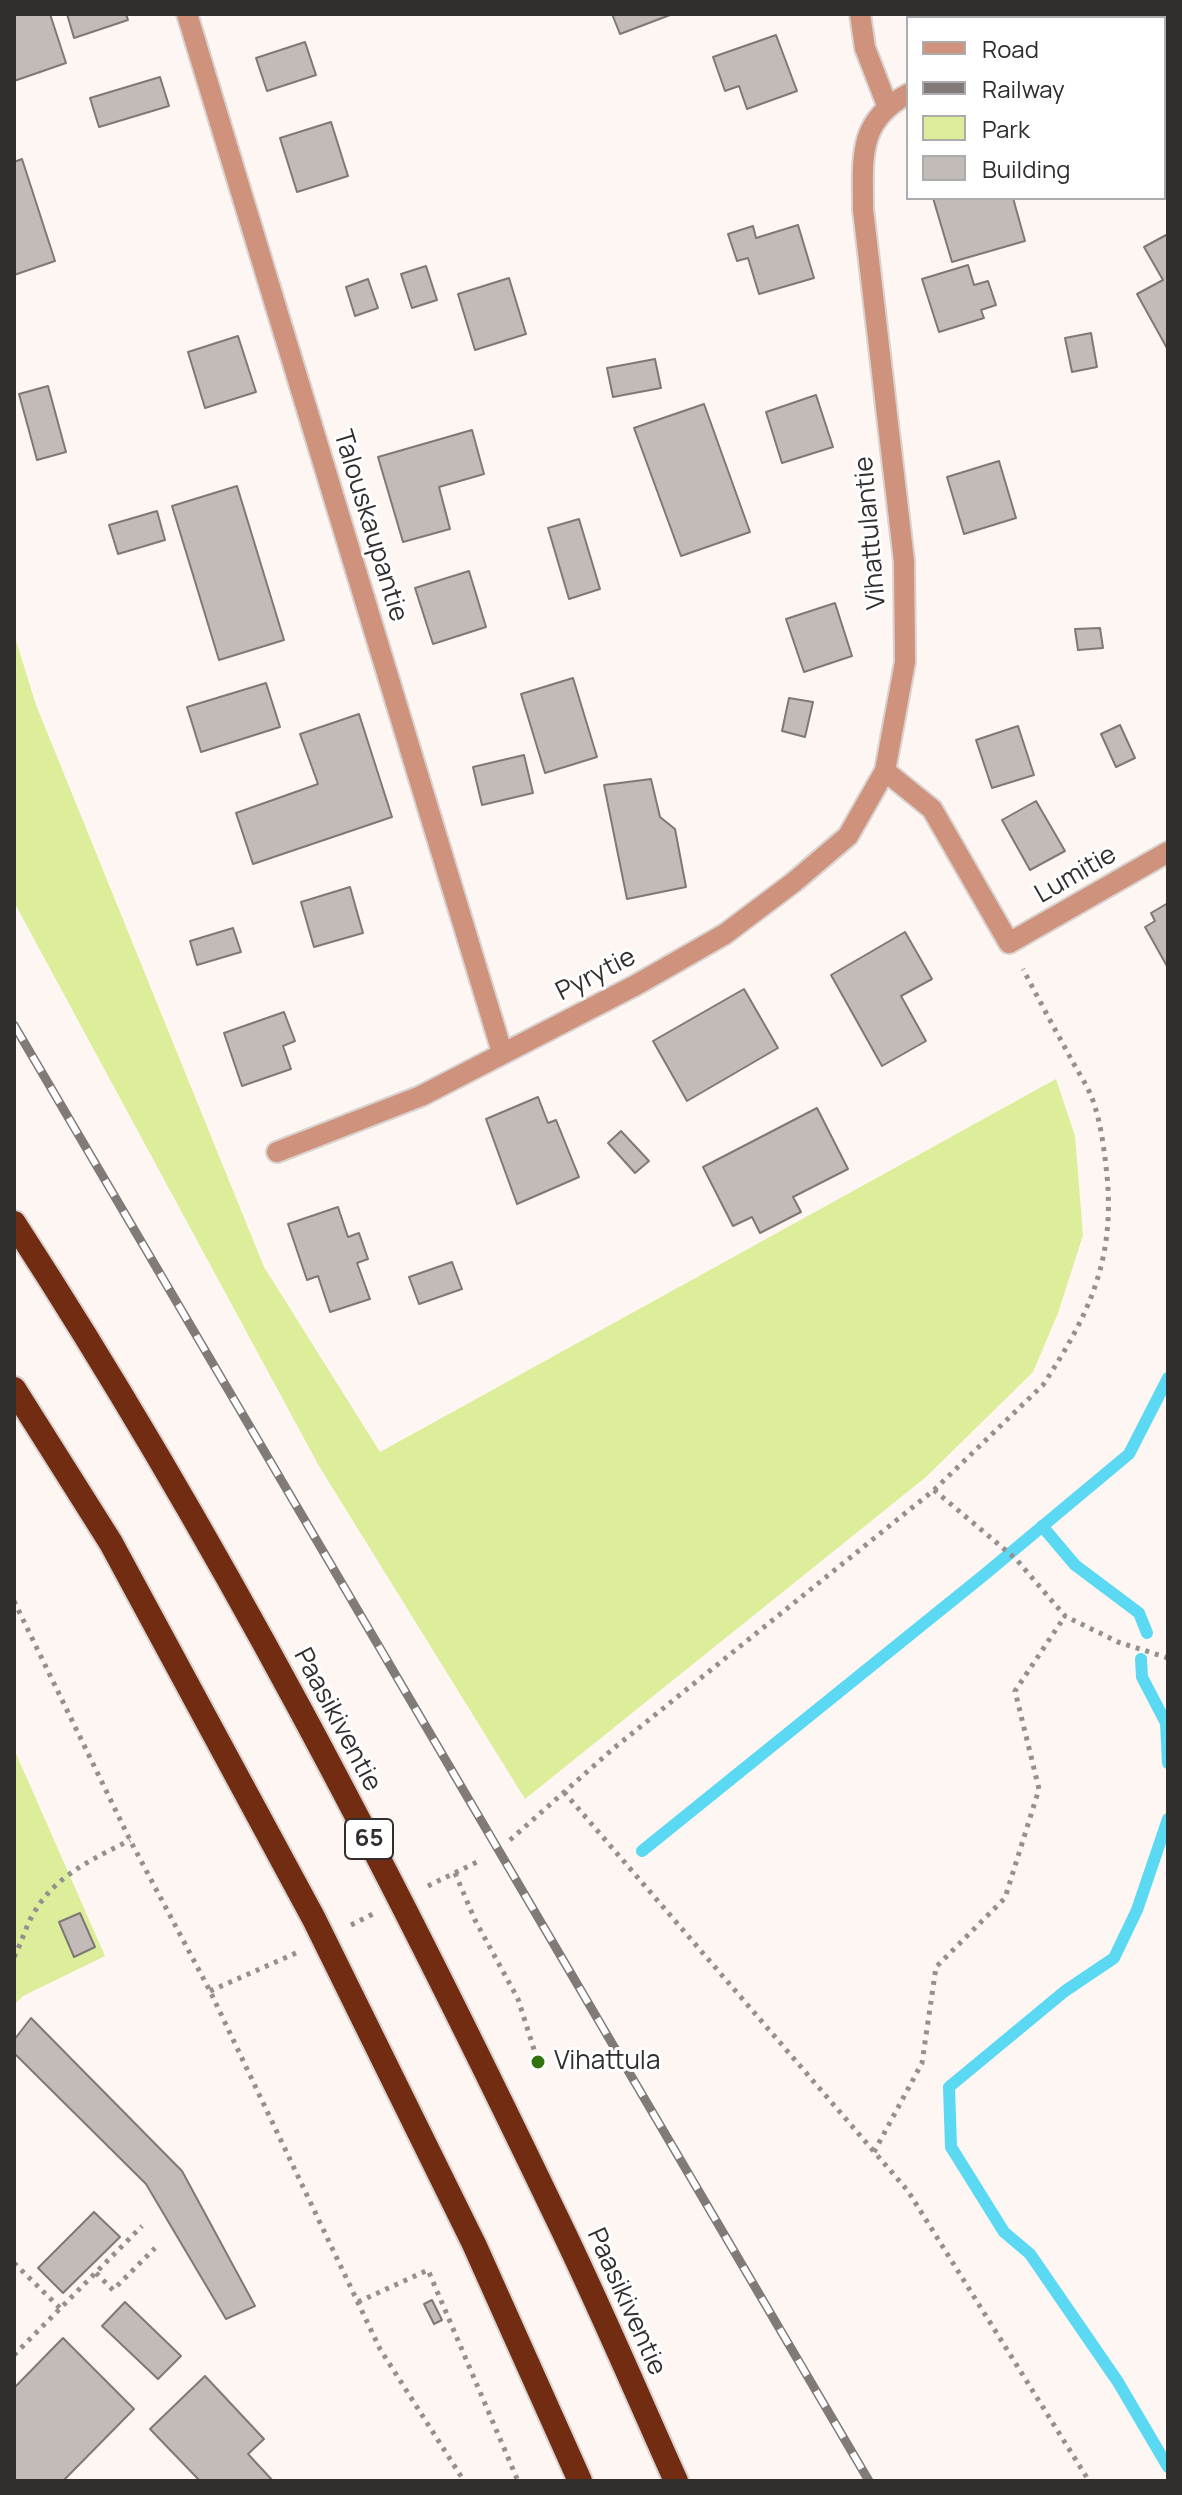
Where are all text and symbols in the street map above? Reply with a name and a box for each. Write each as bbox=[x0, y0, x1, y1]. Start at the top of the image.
legend bbox=[906, 16, 1166, 200]
text: Road bbox=[982, 32, 1039, 65]
text: Railway bbox=[982, 72, 1065, 105]
text: Park bbox=[982, 112, 1030, 145]
text: Building bbox=[982, 152, 1070, 185]
street label: Talouskaupantie bbox=[326, 427, 414, 625]
street label: Vihattulantie bbox=[849, 455, 893, 611]
street label: Lumitie bbox=[1030, 839, 1122, 911]
street label: Pyrytie bbox=[551, 942, 641, 1008]
street label: Paasikiventie bbox=[286, 1643, 388, 1797]
road number: 65 bbox=[345, 1819, 393, 1859]
place label: Vihattula bbox=[554, 2046, 660, 2078]
marker: Vihattula bbox=[529, 2053, 547, 2071]
street label: Paasikiventie bbox=[580, 2224, 672, 2380]

